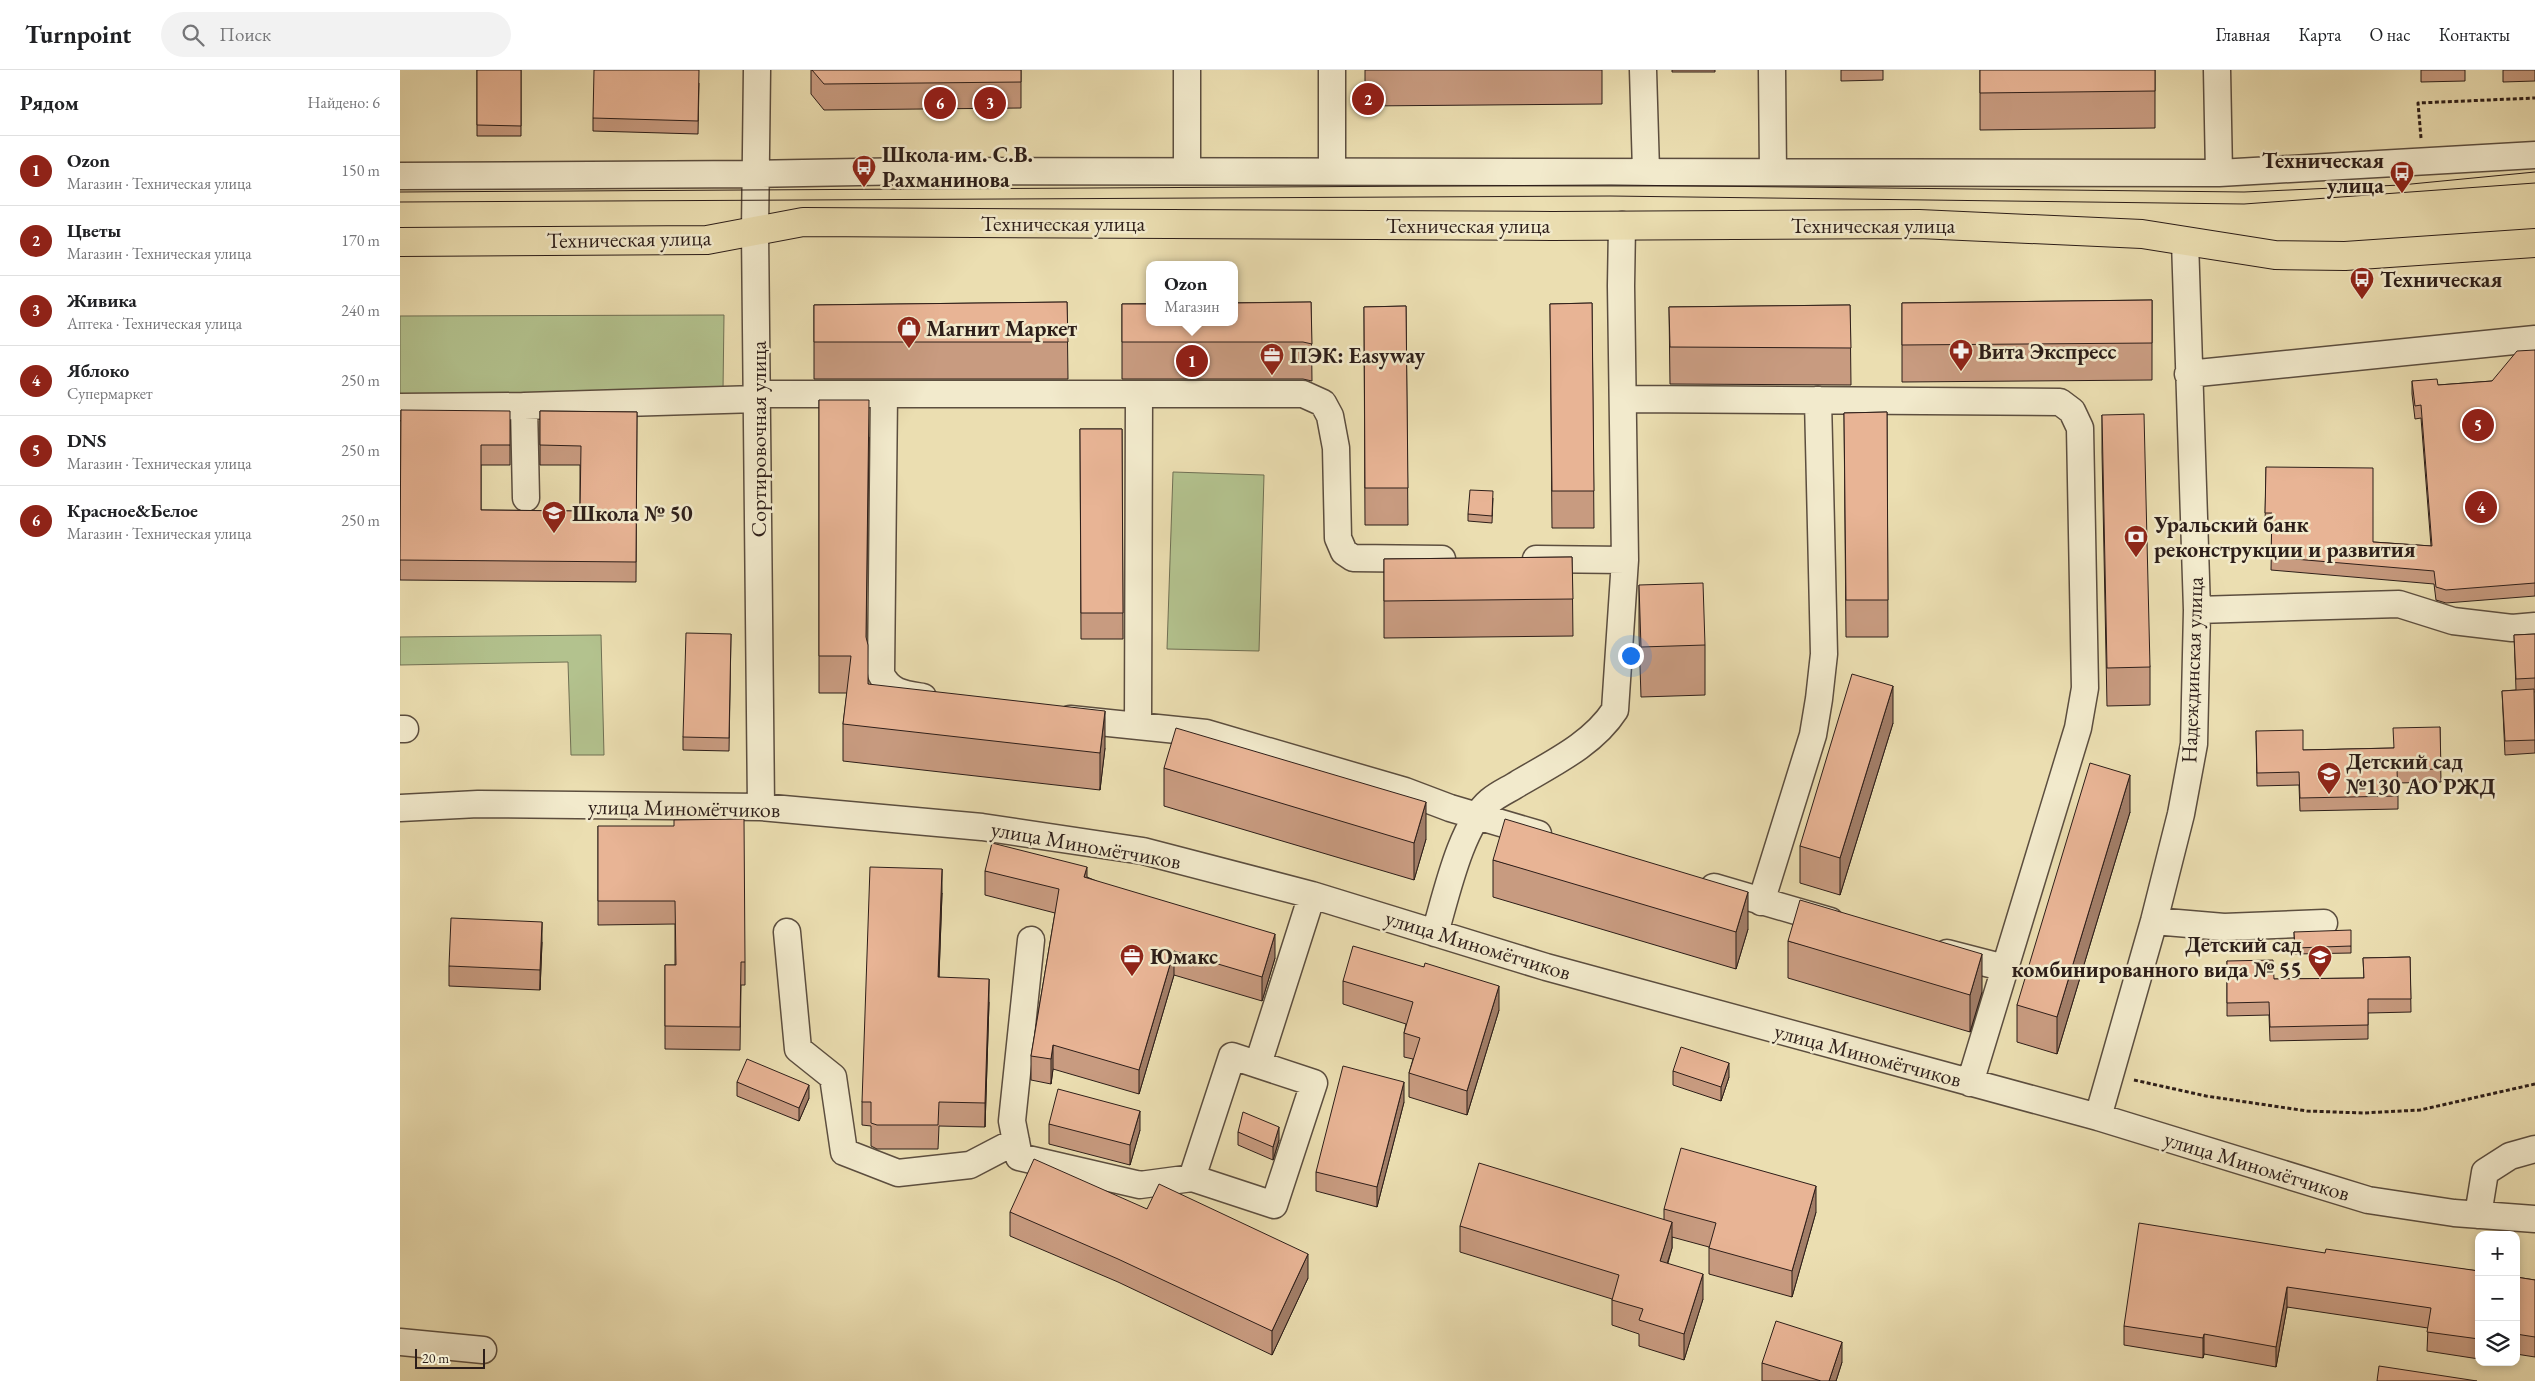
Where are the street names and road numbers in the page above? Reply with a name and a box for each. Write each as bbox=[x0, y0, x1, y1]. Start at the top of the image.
street label: Техническая улица bbox=[981, 209, 1146, 238]
street label: Техническая улица bbox=[1386, 211, 1551, 240]
street label: Техническая улица bbox=[1791, 211, 1956, 240]
street label: Техническая улица bbox=[546, 223, 712, 255]
street label: Сортировочная улица bbox=[744, 340, 773, 537]
street label: Надеждинская улица bbox=[2174, 576, 2210, 764]
street label: улица Миномётчиков bbox=[588, 792, 780, 824]
street label: улица Миномётчиков bbox=[989, 814, 1183, 876]
street label: улица Миномётчиков bbox=[1382, 903, 1574, 987]
street label: улица Миномётчиков bbox=[1771, 1016, 1965, 1094]
street label: улица Миномётчиков bbox=[2161, 1124, 2353, 1208]

